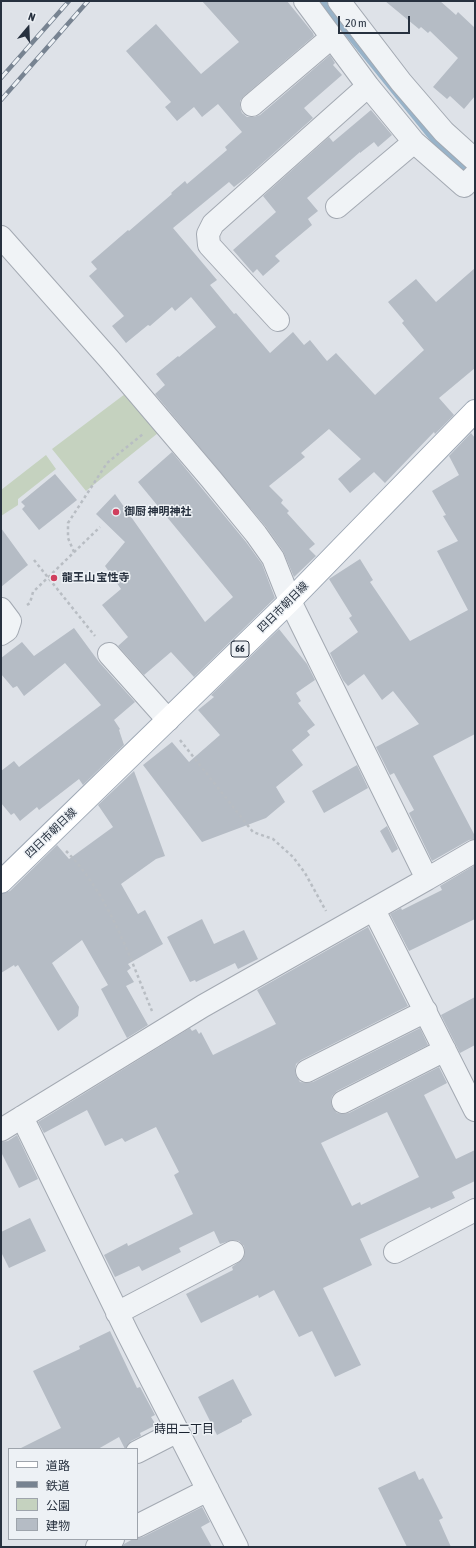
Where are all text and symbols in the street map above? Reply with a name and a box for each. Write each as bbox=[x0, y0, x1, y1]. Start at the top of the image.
north arrow bbox=[8, 8, 48, 48]
scale bar bbox=[340, 8, 412, 34]
text: N bbox=[27, 10, 37, 23]
text: 20 m bbox=[345, 16, 367, 30]
place label: 御厨 神明神社 bbox=[124, 505, 192, 519]
marker: 御厨 神明神社 bbox=[111, 507, 121, 517]
place label: 龍王山 宝性寺 bbox=[62, 571, 130, 585]
marker: 龍王山 宝性寺 bbox=[49, 573, 59, 583]
street label: 四日市朝日線 bbox=[255, 579, 311, 635]
road number: 66 bbox=[231, 641, 249, 657]
street label: 四日市朝日線 bbox=[23, 805, 79, 861]
district label: 蒔田二丁目 bbox=[154, 1422, 214, 1436]
legend bbox=[8, 1448, 138, 1540]
text: 道路 bbox=[46, 1459, 70, 1473]
text: 鉄道 bbox=[46, 1479, 70, 1493]
text: 公園 bbox=[46, 1499, 70, 1513]
text: 建物 bbox=[46, 1519, 70, 1533]

